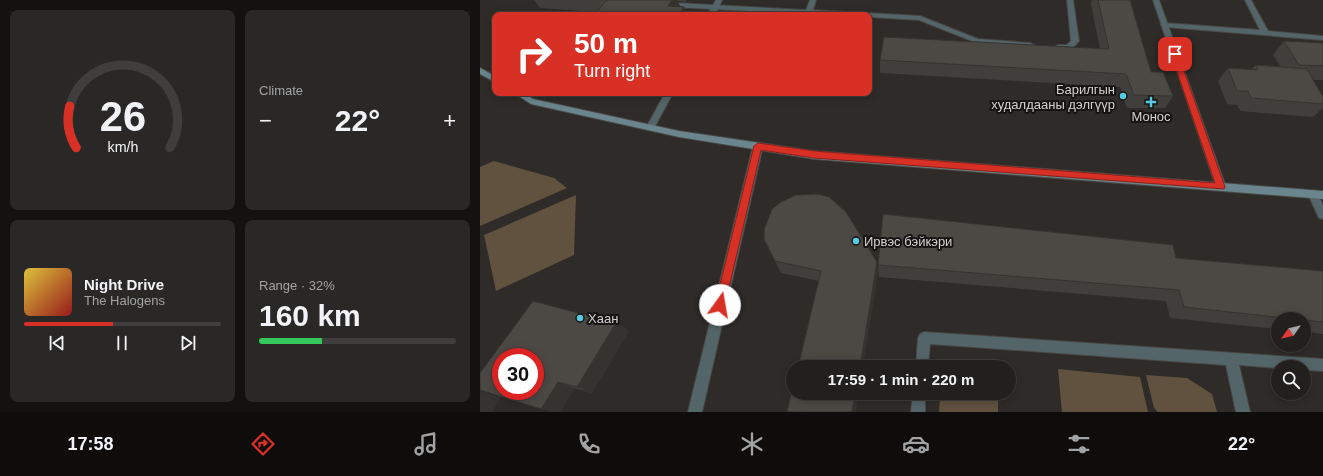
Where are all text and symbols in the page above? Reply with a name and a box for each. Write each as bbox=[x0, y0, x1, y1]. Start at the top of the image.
icon: right bbox=[508, 28, 560, 80]
text: 50 m bbox=[574, 28, 638, 59]
pin bbox=[1158, 37, 1192, 71]
icon: arrive bbox=[1164, 43, 1186, 65]
text: Turn right bbox=[574, 61, 650, 81]
place label: Барилгын худалдааны дэлгүүр bbox=[991, 82, 1115, 112]
text: Climate bbox=[259, 83, 303, 98]
marker: Барилгын худалдааны дэлгүүр bbox=[1118, 91, 1128, 101]
text: 26 bbox=[99, 93, 146, 140]
marker: Монос bbox=[1146, 97, 1156, 107]
text: 22° bbox=[335, 104, 380, 137]
text: − bbox=[259, 108, 272, 133]
text: + bbox=[443, 108, 456, 133]
place label: Монос bbox=[1131, 109, 1171, 124]
text: km/h bbox=[107, 139, 138, 155]
place label: Ирвэс бэйкэри bbox=[864, 234, 952, 249]
marker: Ирвэс бэйкэри bbox=[851, 236, 861, 246]
text: Night Drive bbox=[84, 276, 164, 293]
text: Range · 32% bbox=[259, 278, 335, 293]
position arrow bbox=[699, 284, 741, 326]
text: The Halogens bbox=[84, 293, 165, 308]
text: 160 km bbox=[259, 299, 361, 332]
place label: Хаан bbox=[588, 311, 618, 326]
north arrow bbox=[1271, 312, 1311, 352]
map controls bbox=[1271, 312, 1311, 400]
marker: Хаан bbox=[575, 313, 585, 323]
icon: previous bbox=[46, 332, 68, 354]
icon: pause bbox=[111, 332, 133, 354]
icon: next bbox=[177, 332, 199, 354]
speed limit sign: 30 bbox=[492, 348, 544, 400]
button: search bbox=[1271, 360, 1311, 400]
text: 17:59 · 1 min · 220 m bbox=[828, 371, 974, 388]
icon: directions bbox=[249, 430, 277, 458]
icon: music bbox=[412, 430, 440, 458]
icon: phone bbox=[575, 430, 603, 458]
icon: climate bbox=[738, 430, 766, 458]
icon: car bbox=[902, 430, 930, 458]
icon: filters bbox=[1065, 430, 1093, 458]
text: 17:58 bbox=[68, 434, 114, 454]
text: 22° bbox=[1228, 434, 1255, 454]

